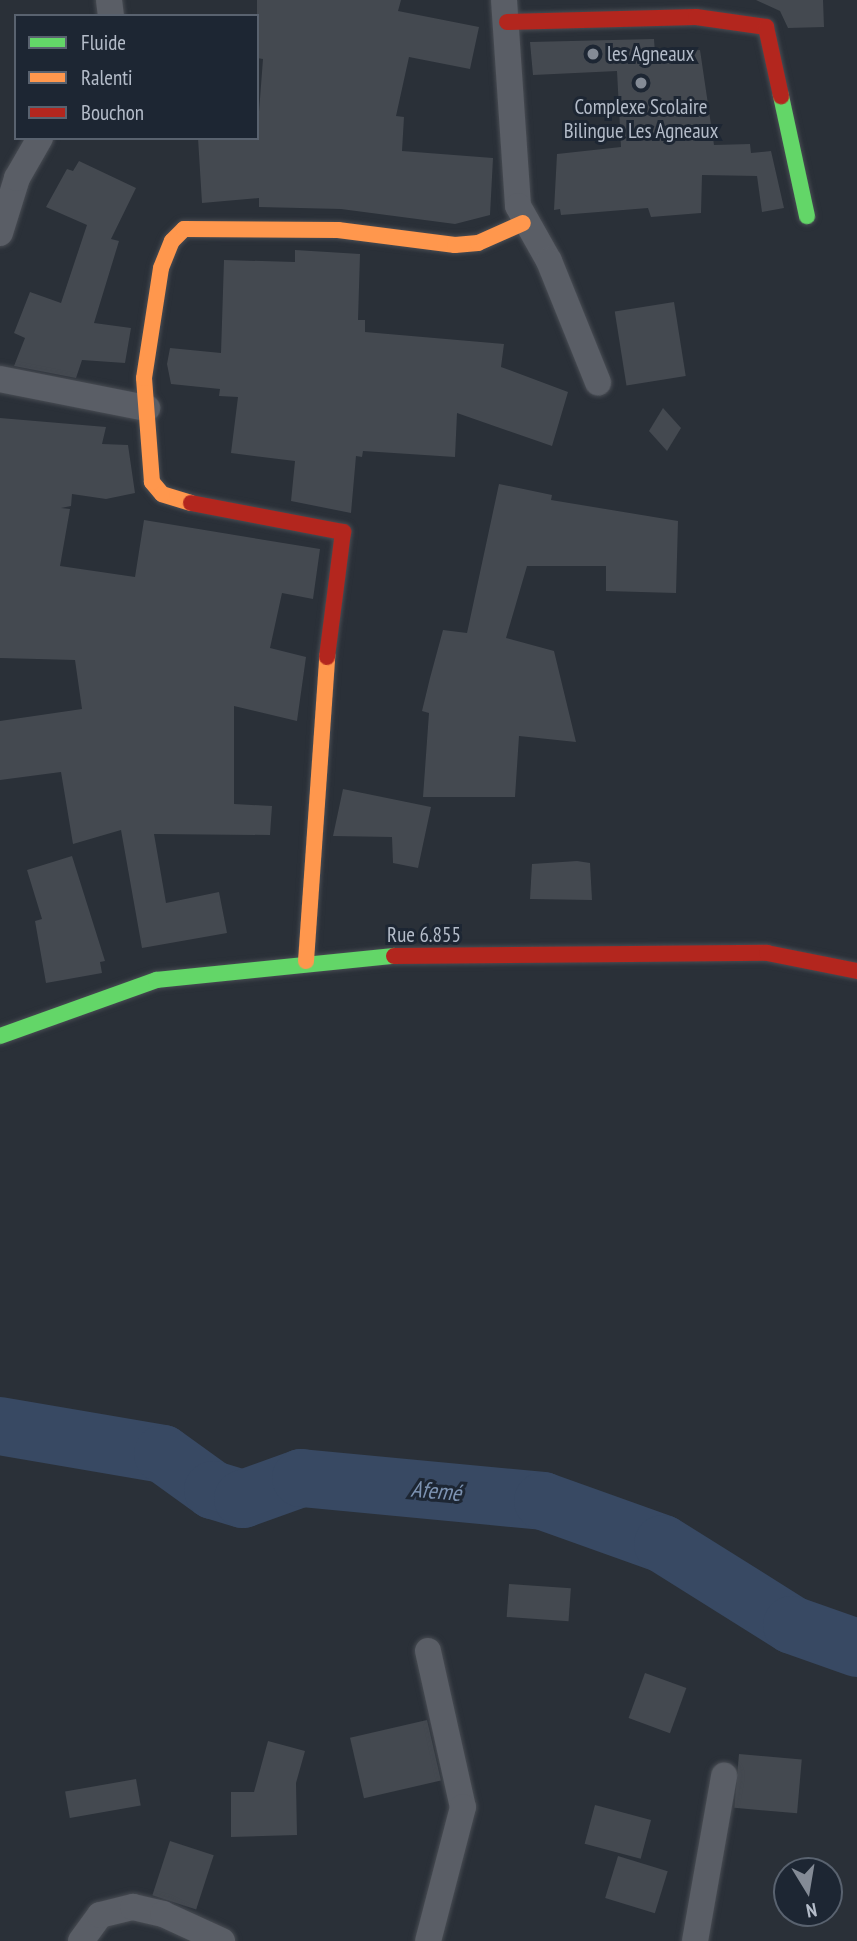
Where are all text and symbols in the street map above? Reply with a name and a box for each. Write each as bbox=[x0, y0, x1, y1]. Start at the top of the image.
legend bbox=[14, 14, 259, 140]
text: Fluide bbox=[81, 29, 126, 56]
place label: les Agneaux bbox=[607, 41, 695, 67]
marker: les Agneaux bbox=[585, 46, 601, 62]
text: Ralenti bbox=[81, 64, 133, 91]
marker: Complexe Scolaire Bilingue Les Agneaux bbox=[633, 75, 649, 91]
place label: Complexe Scolaire Bilingue Les Agneaux bbox=[563, 94, 719, 144]
text: Bouchon bbox=[81, 99, 144, 126]
street label: Rue 6.855 bbox=[387, 922, 461, 948]
water label: Afemé bbox=[410, 1475, 462, 1507]
north arrow bbox=[773, 1857, 843, 1927]
text: N bbox=[804, 1898, 819, 1923]

